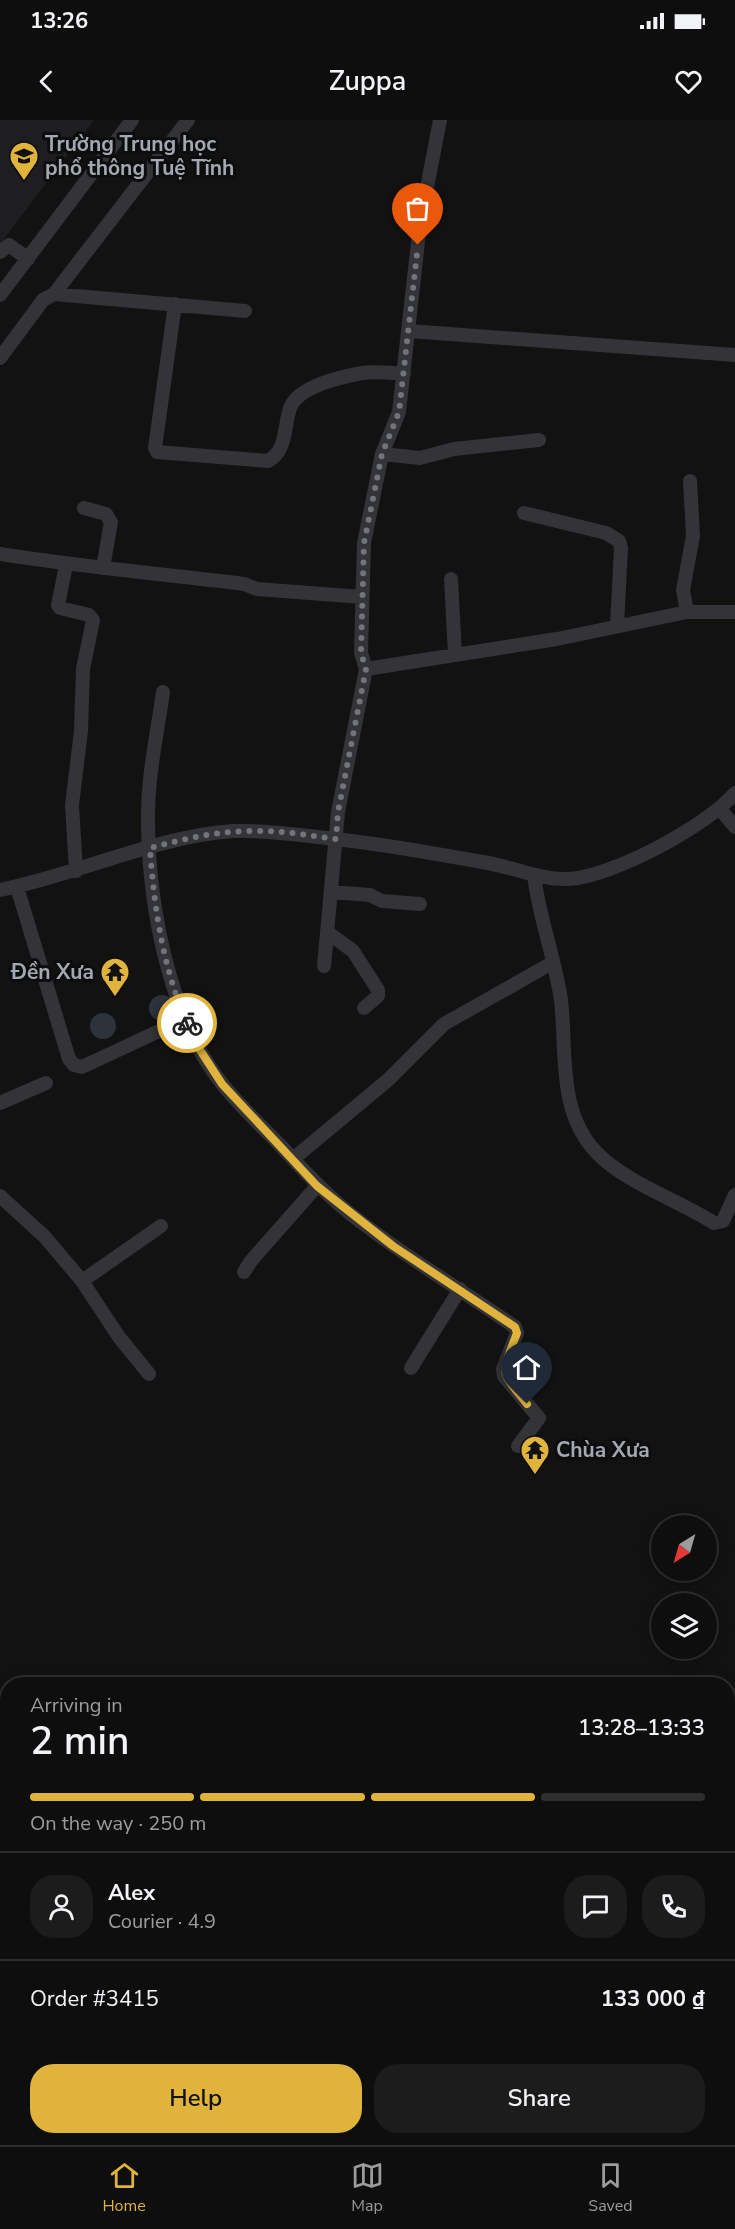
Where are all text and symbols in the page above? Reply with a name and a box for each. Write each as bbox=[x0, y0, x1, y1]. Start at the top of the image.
text: 13:26 bbox=[30, 6, 88, 36]
text: Zuppa bbox=[329, 63, 406, 100]
icon: back bbox=[30, 65, 63, 98]
icon: heart bbox=[672, 65, 705, 98]
place label: Trường Trung học phổ thông Tuệ Tĩnh bbox=[45, 130, 234, 182]
school or university icon: Trường Trung học phổ thông Tuệ Tĩnh bbox=[8, 140, 40, 182]
pin bbox=[392, 183, 443, 245]
icon: bag bbox=[401, 192, 434, 225]
temple icon: Đền Xưa bbox=[99, 956, 131, 998]
place label: Đền Xưa bbox=[10, 958, 94, 986]
courier bbox=[157, 993, 217, 1053]
icon: bike bbox=[171, 1007, 204, 1040]
pin bbox=[501, 1342, 552, 1404]
icon: home bbox=[510, 1351, 543, 1384]
temple icon: Chùa Xưa bbox=[519, 1434, 551, 1476]
place label: Chùa Xưa bbox=[556, 1436, 650, 1464]
north arrow bbox=[651, 1515, 717, 1581]
map controls bbox=[651, 1515, 717, 1659]
button: layers bbox=[651, 1593, 717, 1659]
text: Arriving in bbox=[30, 1692, 123, 1719]
text: 13:28–13:33 bbox=[578, 1713, 705, 1743]
text: 2 min bbox=[30, 1715, 129, 1768]
text: On the way · 250 m bbox=[30, 1810, 206, 1837]
button: person bbox=[30, 1875, 93, 1938]
button: chat bbox=[564, 1875, 627, 1938]
button: phone bbox=[642, 1875, 705, 1938]
text: Alex bbox=[108, 1878, 155, 1908]
text: Courier · 4.9 bbox=[108, 1908, 216, 1935]
text: Order #3415 bbox=[30, 1984, 159, 2014]
text: 133 000 ₫ bbox=[601, 1984, 705, 2014]
button: Help bbox=[30, 2064, 362, 2133]
button: Share bbox=[374, 2064, 705, 2133]
tab: Home bbox=[102, 2159, 146, 2217]
tab: Map bbox=[351, 2159, 384, 2217]
tab: Saved bbox=[588, 2159, 633, 2217]

